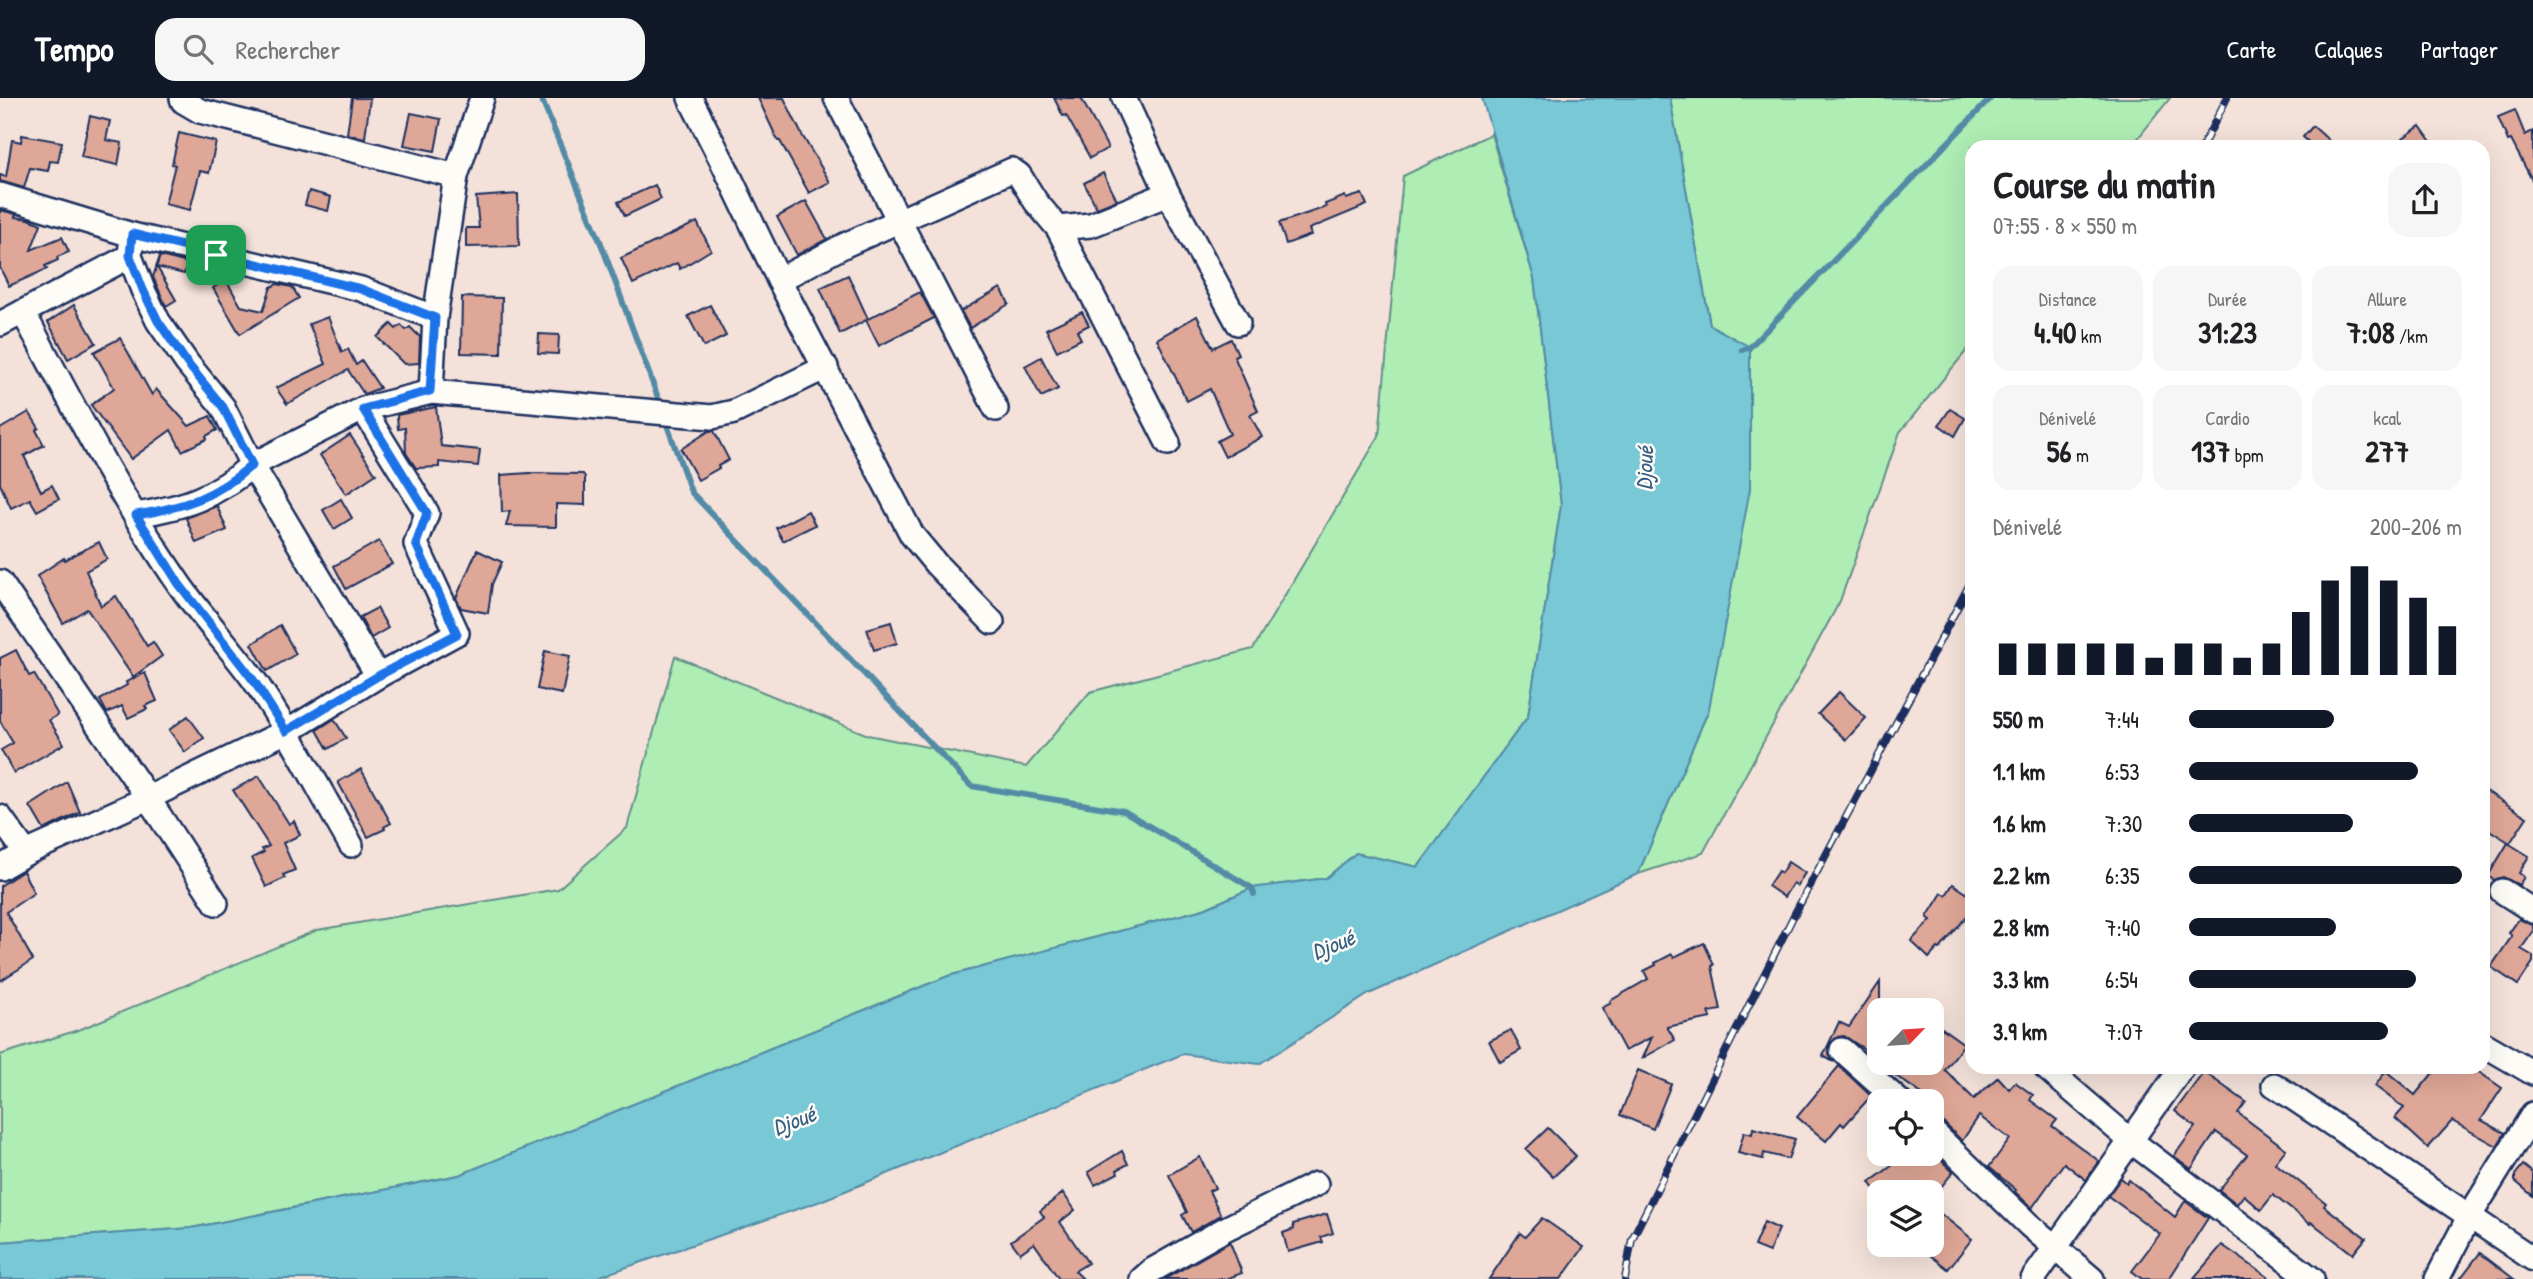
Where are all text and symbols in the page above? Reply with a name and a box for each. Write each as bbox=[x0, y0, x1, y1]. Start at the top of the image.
search box bbox=[155, 18, 645, 81]
text: Tempo bbox=[35, 27, 113, 71]
icon: search bbox=[179, 30, 217, 68]
text: Rechercher bbox=[235, 32, 340, 67]
text: Carte bbox=[2227, 33, 2276, 65]
text: Calques bbox=[2314, 33, 2383, 65]
text: Partager bbox=[2421, 33, 2498, 65]
text: Course du matin bbox=[1993, 158, 2216, 210]
button: share bbox=[2388, 163, 2462, 237]
text: 07:55 · 8 × 550 m bbox=[1993, 210, 2137, 241]
pin bbox=[186, 225, 246, 285]
icon: arrive bbox=[197, 236, 235, 274]
text: Distance bbox=[2039, 286, 2097, 312]
text: Durée bbox=[2208, 286, 2247, 312]
text: Allure bbox=[2367, 286, 2407, 312]
text: 4.40 bbox=[2034, 312, 2076, 352]
text: 31:23 bbox=[2198, 312, 2257, 352]
text: 7:08 bbox=[2346, 312, 2395, 352]
text: km bbox=[2076, 323, 2102, 349]
text: /km bbox=[2395, 323, 2428, 349]
text: Dénivelé bbox=[2039, 405, 2096, 431]
text: Cardio bbox=[2205, 405, 2250, 431]
text: kcal bbox=[2373, 405, 2401, 431]
text: 56 bbox=[2047, 431, 2072, 471]
text: 137 bbox=[2191, 431, 2230, 471]
text: 277 bbox=[2365, 431, 2409, 471]
text: m bbox=[2072, 442, 2089, 468]
text: bpm bbox=[2230, 442, 2264, 468]
water label: Djoué bbox=[1628, 445, 1660, 491]
text: Dénivelé bbox=[1993, 511, 2062, 542]
text: 200–206 m bbox=[2370, 511, 2462, 542]
text: 550 m bbox=[1993, 704, 2044, 735]
text: 7:44 bbox=[2105, 704, 2139, 735]
text: 1.1 km bbox=[1993, 756, 2045, 787]
text: 6:53 bbox=[2105, 756, 2140, 787]
text: 1.6 km bbox=[1993, 808, 2046, 839]
text: 7:30 bbox=[2105, 808, 2142, 839]
text: 2.2 km bbox=[1993, 860, 2050, 891]
text: 6:35 bbox=[2105, 860, 2140, 891]
text: 2.8 km bbox=[1993, 912, 2049, 943]
text: 7:40 bbox=[2105, 912, 2141, 943]
water label: Djoué bbox=[1307, 921, 1360, 967]
text: 3.3 km bbox=[1993, 964, 2049, 995]
text: 6:54 bbox=[2105, 964, 2138, 995]
north arrow bbox=[1867, 998, 1944, 1074]
map controls bbox=[1867, 998, 1944, 1257]
text: 3.9 km bbox=[1993, 1016, 2047, 1047]
text: 7:07 bbox=[2105, 1016, 2143, 1047]
button: locate bbox=[1867, 1089, 1944, 1166]
water label: Djoué bbox=[768, 1097, 821, 1142]
button: layers bbox=[1867, 1180, 1944, 1257]

